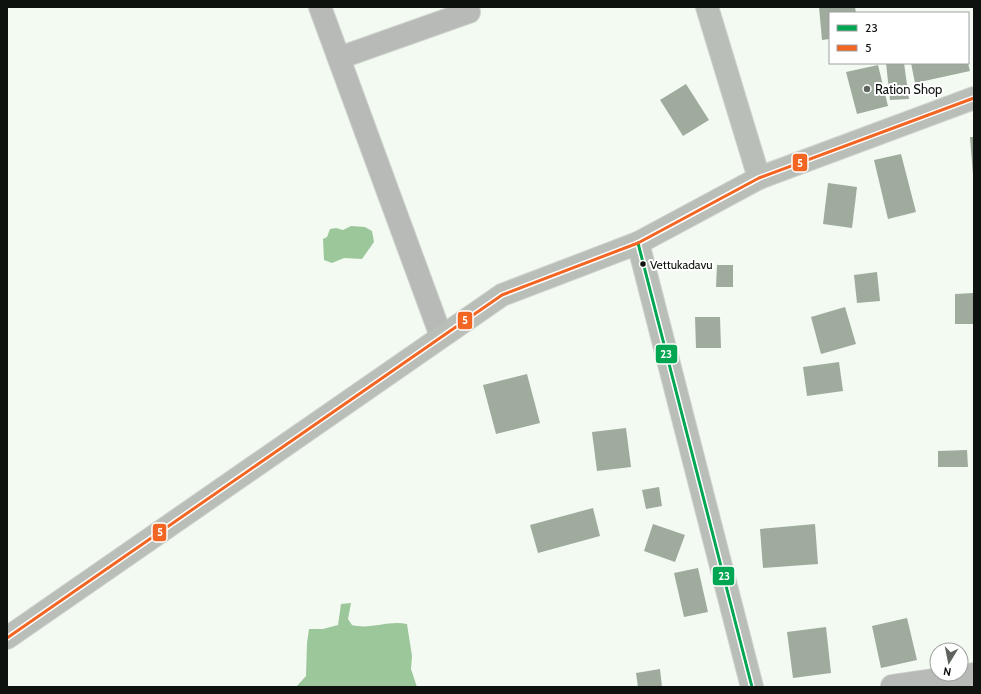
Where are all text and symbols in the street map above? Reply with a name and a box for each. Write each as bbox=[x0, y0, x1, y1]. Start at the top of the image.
legend bbox=[829, 12, 969, 64]
text: 23 bbox=[865, 20, 878, 35]
text: 5 bbox=[865, 40, 872, 55]
place label: Ration Shop bbox=[875, 81, 942, 97]
marker: Ration Shop bbox=[862, 84, 872, 94]
line badge: 5 bbox=[792, 153, 808, 172]
text: 5 bbox=[797, 156, 803, 170]
place label: Vettukadavu bbox=[650, 257, 713, 272]
marker: Vettukadavu bbox=[638, 259, 648, 269]
line badge: 5 bbox=[457, 311, 473, 330]
text: 5 bbox=[462, 313, 468, 327]
line badge: 23 bbox=[655, 344, 678, 364]
text: 23 bbox=[660, 347, 672, 361]
line badge: 5 bbox=[152, 523, 167, 542]
text: 5 bbox=[157, 525, 163, 539]
line badge: 23 bbox=[712, 566, 735, 586]
text: 23 bbox=[718, 569, 730, 583]
north arrow bbox=[929, 642, 969, 682]
text: N bbox=[942, 664, 952, 679]

